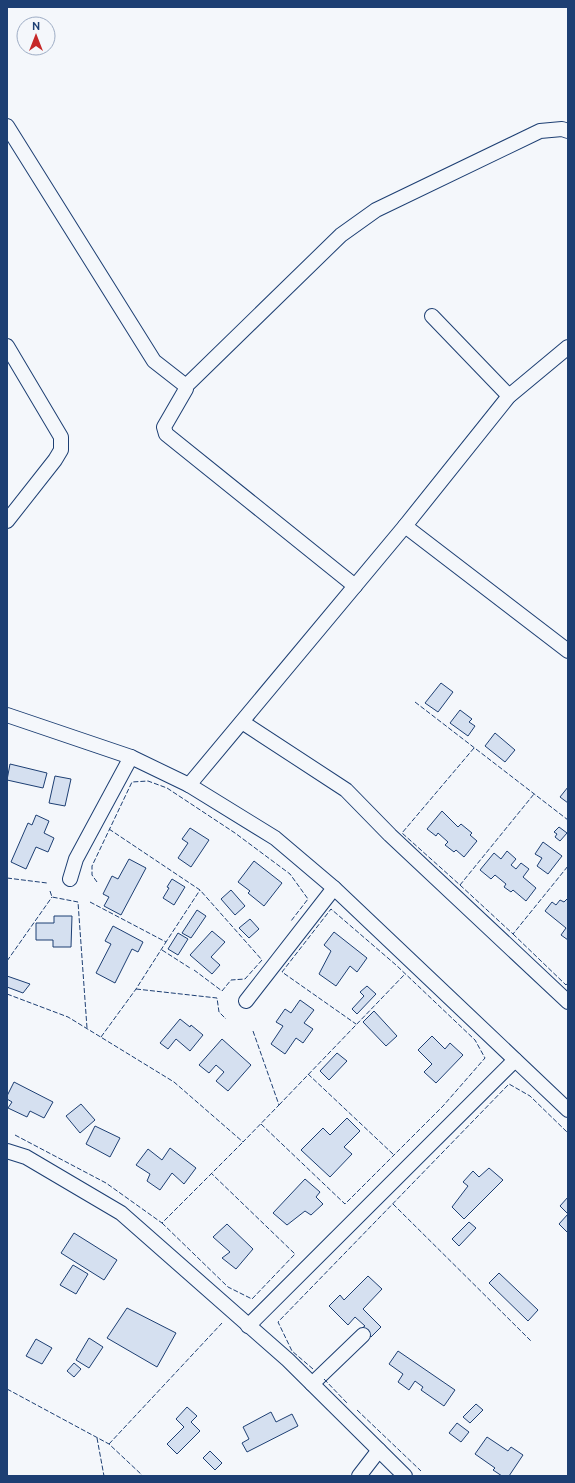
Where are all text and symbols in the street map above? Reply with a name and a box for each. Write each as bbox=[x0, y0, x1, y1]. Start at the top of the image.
north arrow bbox=[16, 16, 56, 56]
text: N bbox=[32, 20, 40, 32]

